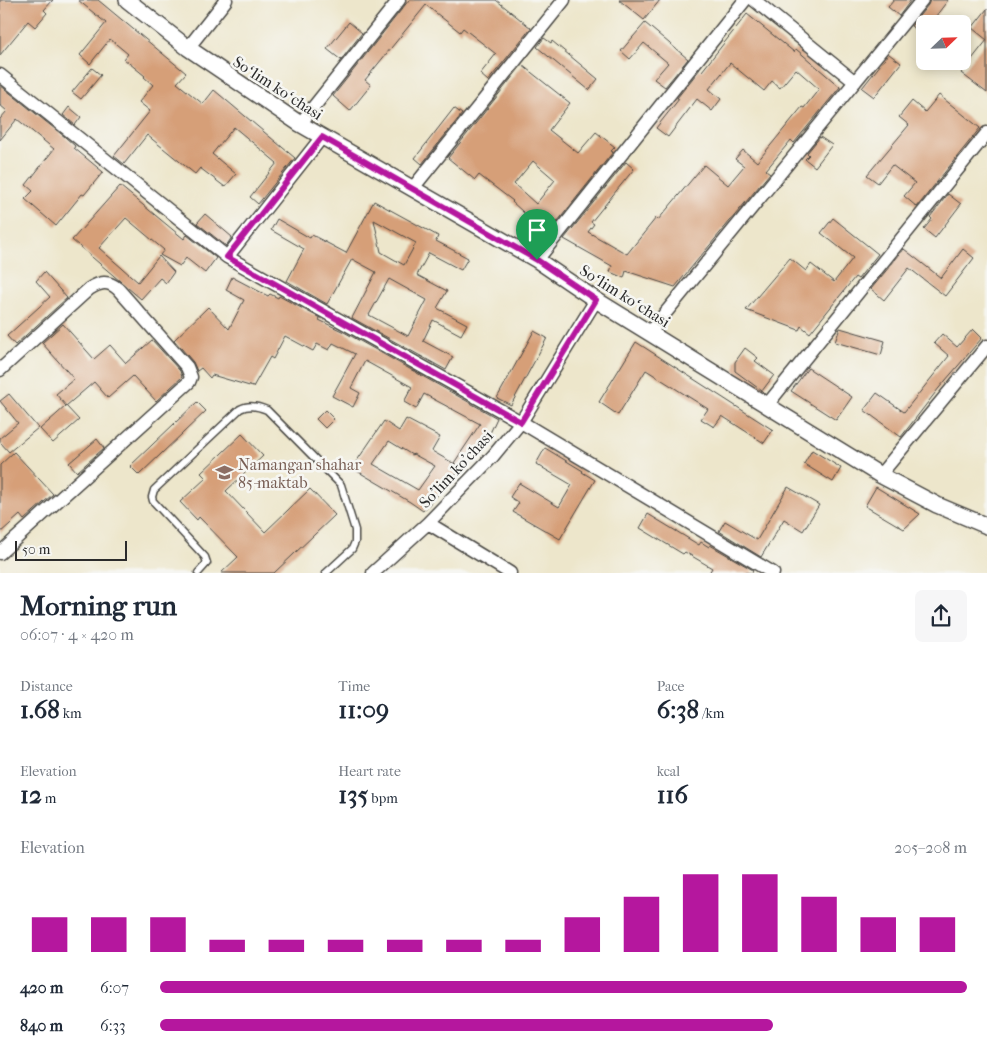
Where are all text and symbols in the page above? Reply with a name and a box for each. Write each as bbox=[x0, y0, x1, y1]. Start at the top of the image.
north arrow bbox=[916, 15, 971, 70]
map controls bbox=[916, 15, 971, 70]
street label: Soʻlim koʻchasi bbox=[230, 52, 327, 124]
pin bbox=[516, 209, 558, 260]
icon: arrive bbox=[523, 216, 551, 244]
street label: Soʻlim koʻchasi bbox=[576, 261, 674, 332]
street label: So'lim ko'chasi bbox=[415, 426, 497, 512]
place label: Namangan shahar 85-maktab bbox=[238, 455, 361, 492]
school or university icon: Namangan shahar 85-maktab bbox=[214, 463, 234, 483]
scale bar bbox=[15, 538, 128, 561]
text: 50 m bbox=[22, 541, 50, 558]
text: Morning run bbox=[20, 589, 177, 622]
button: share bbox=[915, 590, 967, 642]
text: 06:07 · 4 × 420 m bbox=[20, 625, 134, 644]
text: Distance bbox=[20, 678, 73, 695]
text: Time bbox=[338, 678, 370, 695]
text: Pace bbox=[657, 678, 685, 695]
text: 1.68 bbox=[20, 695, 60, 724]
text: 11:09 bbox=[338, 695, 389, 724]
text: 6:38 bbox=[657, 695, 699, 724]
text: km bbox=[60, 705, 82, 722]
text: /km bbox=[699, 705, 724, 722]
text: Elevation bbox=[20, 763, 77, 780]
text: Heart rate bbox=[338, 763, 401, 780]
text: kcal bbox=[657, 763, 680, 780]
text: 12 bbox=[20, 780, 42, 809]
text: 135 bbox=[338, 780, 368, 809]
text: 116 bbox=[657, 780, 688, 809]
text: m bbox=[42, 790, 56, 807]
text: bpm bbox=[368, 790, 398, 807]
text: Elevation bbox=[20, 838, 85, 857]
text: 205–208 m bbox=[894, 838, 967, 857]
text: 420 m bbox=[20, 978, 63, 997]
text: 6:07 bbox=[100, 978, 129, 997]
text: 840 m bbox=[20, 1016, 63, 1035]
text: 6:33 bbox=[100, 1016, 126, 1035]

